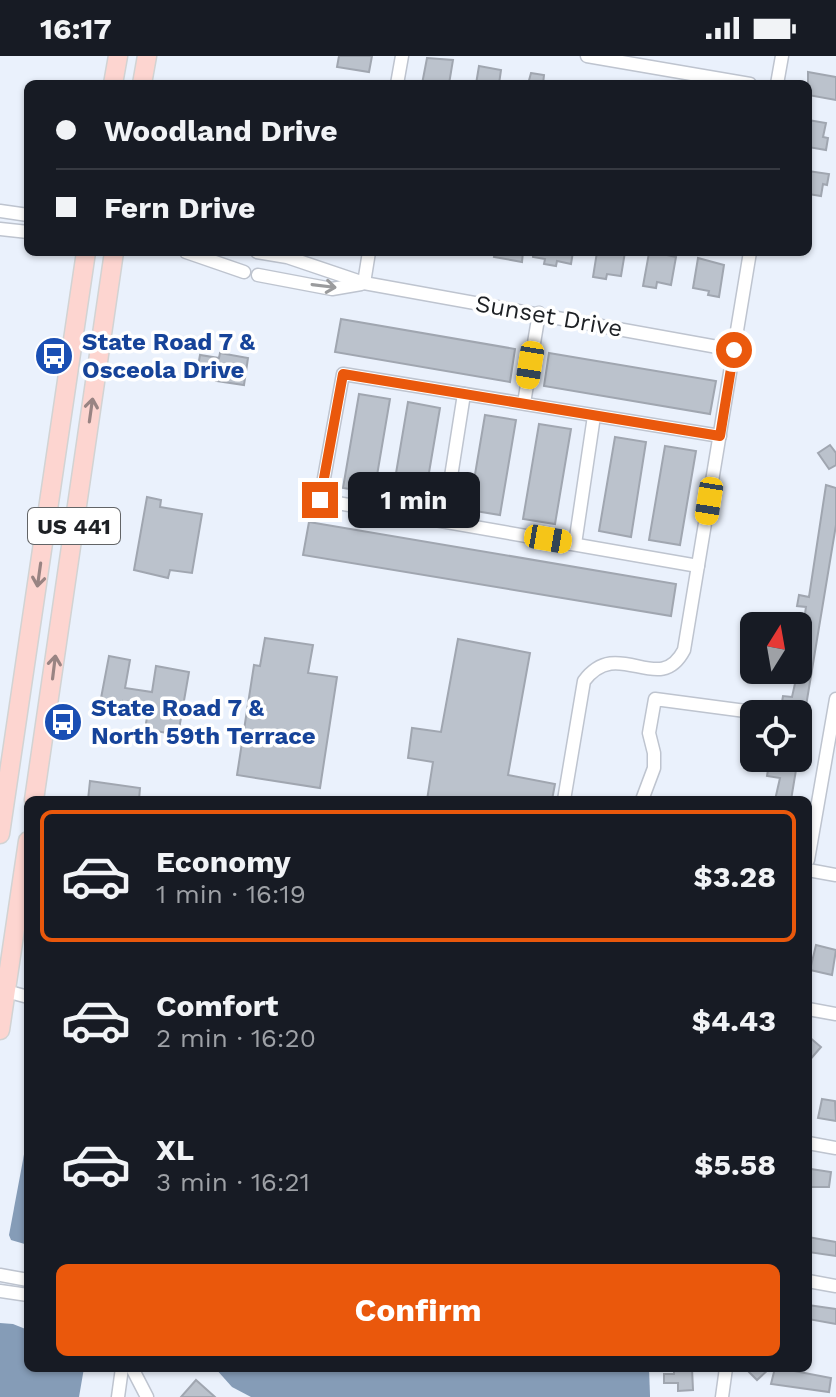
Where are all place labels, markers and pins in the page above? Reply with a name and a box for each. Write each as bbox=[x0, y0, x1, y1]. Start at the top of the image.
place label: State Road 7 & Osceola Drive bbox=[82, 328, 255, 384]
bus stop icon: State Road 7 & Osceola Drive bbox=[33, 335, 75, 377]
place label: State Road 7 & North 59th Terrace bbox=[91, 694, 316, 750]
bus stop icon: State Road 7 & North 59th Terrace bbox=[42, 701, 84, 743]

